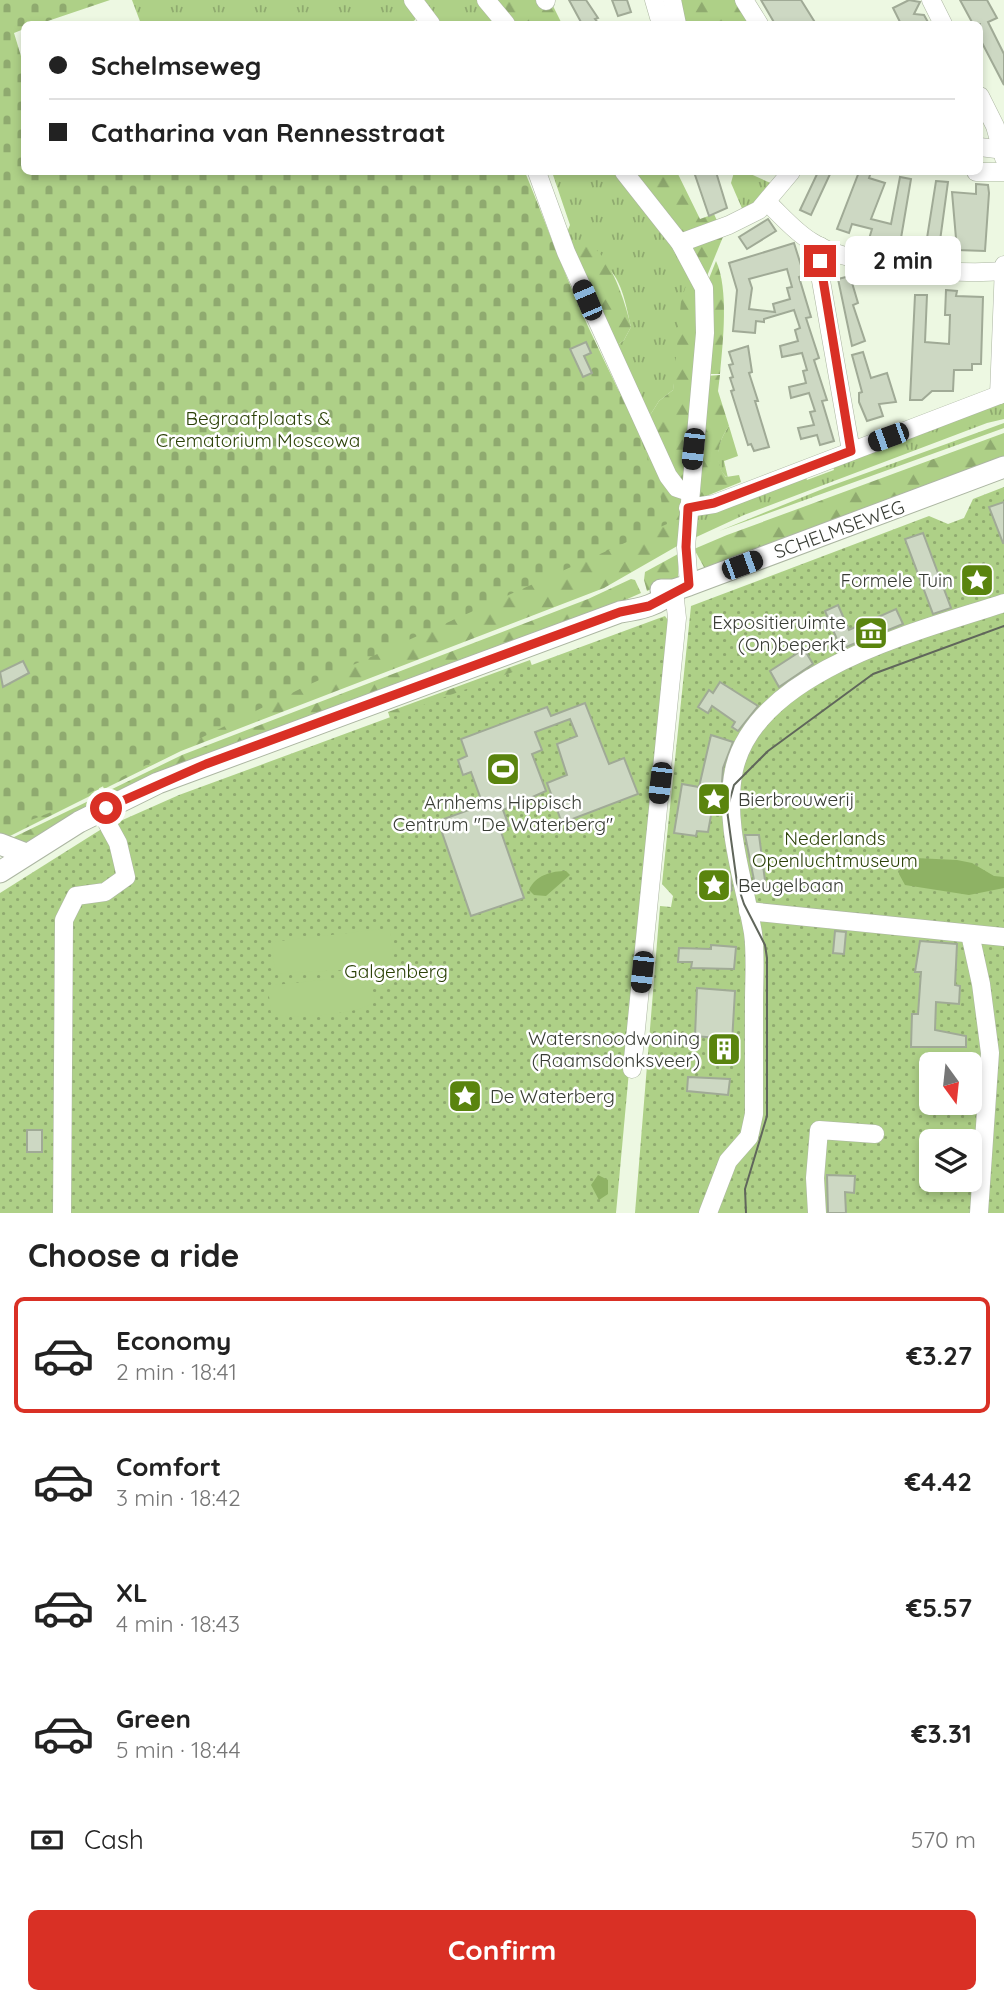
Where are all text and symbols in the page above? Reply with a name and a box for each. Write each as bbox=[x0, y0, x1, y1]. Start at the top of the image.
text: Schelmseweg bbox=[91, 49, 261, 82]
text: Catharina van Rennesstraat bbox=[91, 116, 446, 149]
callout: 2 min bbox=[844, 236, 960, 286]
route end bbox=[804, 245, 836, 277]
text: 2 min bbox=[873, 246, 933, 275]
car bbox=[570, 277, 605, 323]
park label: Begraafplaats & Crematorium Moscowa bbox=[156, 406, 360, 452]
car bbox=[865, 420, 912, 454]
car bbox=[681, 427, 706, 471]
street label: SCHELMSEWEG bbox=[770, 494, 908, 564]
car bbox=[719, 548, 766, 582]
place icon: Formele Tuin bbox=[958, 561, 996, 599]
place label: Formele Tuin bbox=[841, 568, 953, 592]
place label: Expositieruimte (On)beperkt bbox=[712, 610, 846, 656]
museum icon: Expositieruimte (On)beperkt bbox=[852, 614, 890, 652]
sports icon: Arnhems Hippisch Centrum "De Waterberg" bbox=[484, 750, 522, 788]
car bbox=[648, 761, 673, 805]
place icon: Bierbrouwerij bbox=[695, 780, 733, 818]
place label: Bierbrouwerij bbox=[738, 787, 855, 811]
place label: Arnhems Hippisch Centrum "De Waterberg" bbox=[393, 790, 613, 836]
route start bbox=[90, 792, 122, 824]
park label: Nederlands Openluchtmuseum bbox=[752, 826, 918, 872]
place icon: Beugelbaan bbox=[695, 866, 733, 904]
place label: Beugelbaan bbox=[738, 873, 844, 897]
car bbox=[630, 950, 655, 994]
park label: Galgenberg bbox=[344, 959, 448, 983]
place label: Watersnoodwoning (Raamsdonksveer) bbox=[528, 1026, 700, 1072]
building icon: Watersnoodwoning (Raamsdonksveer) bbox=[705, 1030, 743, 1068]
north arrow bbox=[919, 1052, 982, 1115]
map controls bbox=[919, 1052, 982, 1192]
place icon: De Waterberg bbox=[446, 1077, 484, 1115]
place label: De Waterberg bbox=[490, 1084, 615, 1108]
button: layers bbox=[919, 1129, 982, 1192]
text: Choose a ride bbox=[28, 1235, 240, 1275]
icon: car bbox=[32, 1324, 95, 1387]
text: Economy bbox=[116, 1324, 231, 1357]
text: €3.27 bbox=[906, 1339, 972, 1372]
text: 2 min · 18:41 bbox=[116, 1357, 237, 1386]
icon: car bbox=[32, 1450, 95, 1513]
text: Comfort bbox=[116, 1450, 221, 1483]
text: €4.42 bbox=[905, 1465, 972, 1498]
text: 3 min · 18:42 bbox=[116, 1483, 241, 1512]
icon: car bbox=[32, 1576, 95, 1639]
text: XL bbox=[116, 1576, 148, 1609]
text: €5.57 bbox=[906, 1591, 972, 1624]
text: 4 min · 18:43 bbox=[116, 1609, 240, 1638]
icon: car bbox=[32, 1702, 95, 1765]
text: Green bbox=[116, 1702, 191, 1735]
text: €3.31 bbox=[911, 1717, 972, 1750]
text: 5 min · 18:44 bbox=[116, 1735, 241, 1764]
icon: cash bbox=[28, 1821, 66, 1859]
text: Cash bbox=[84, 1823, 144, 1856]
text: 570 m bbox=[911, 1825, 976, 1854]
button: Confirm bbox=[28, 1910, 976, 1990]

